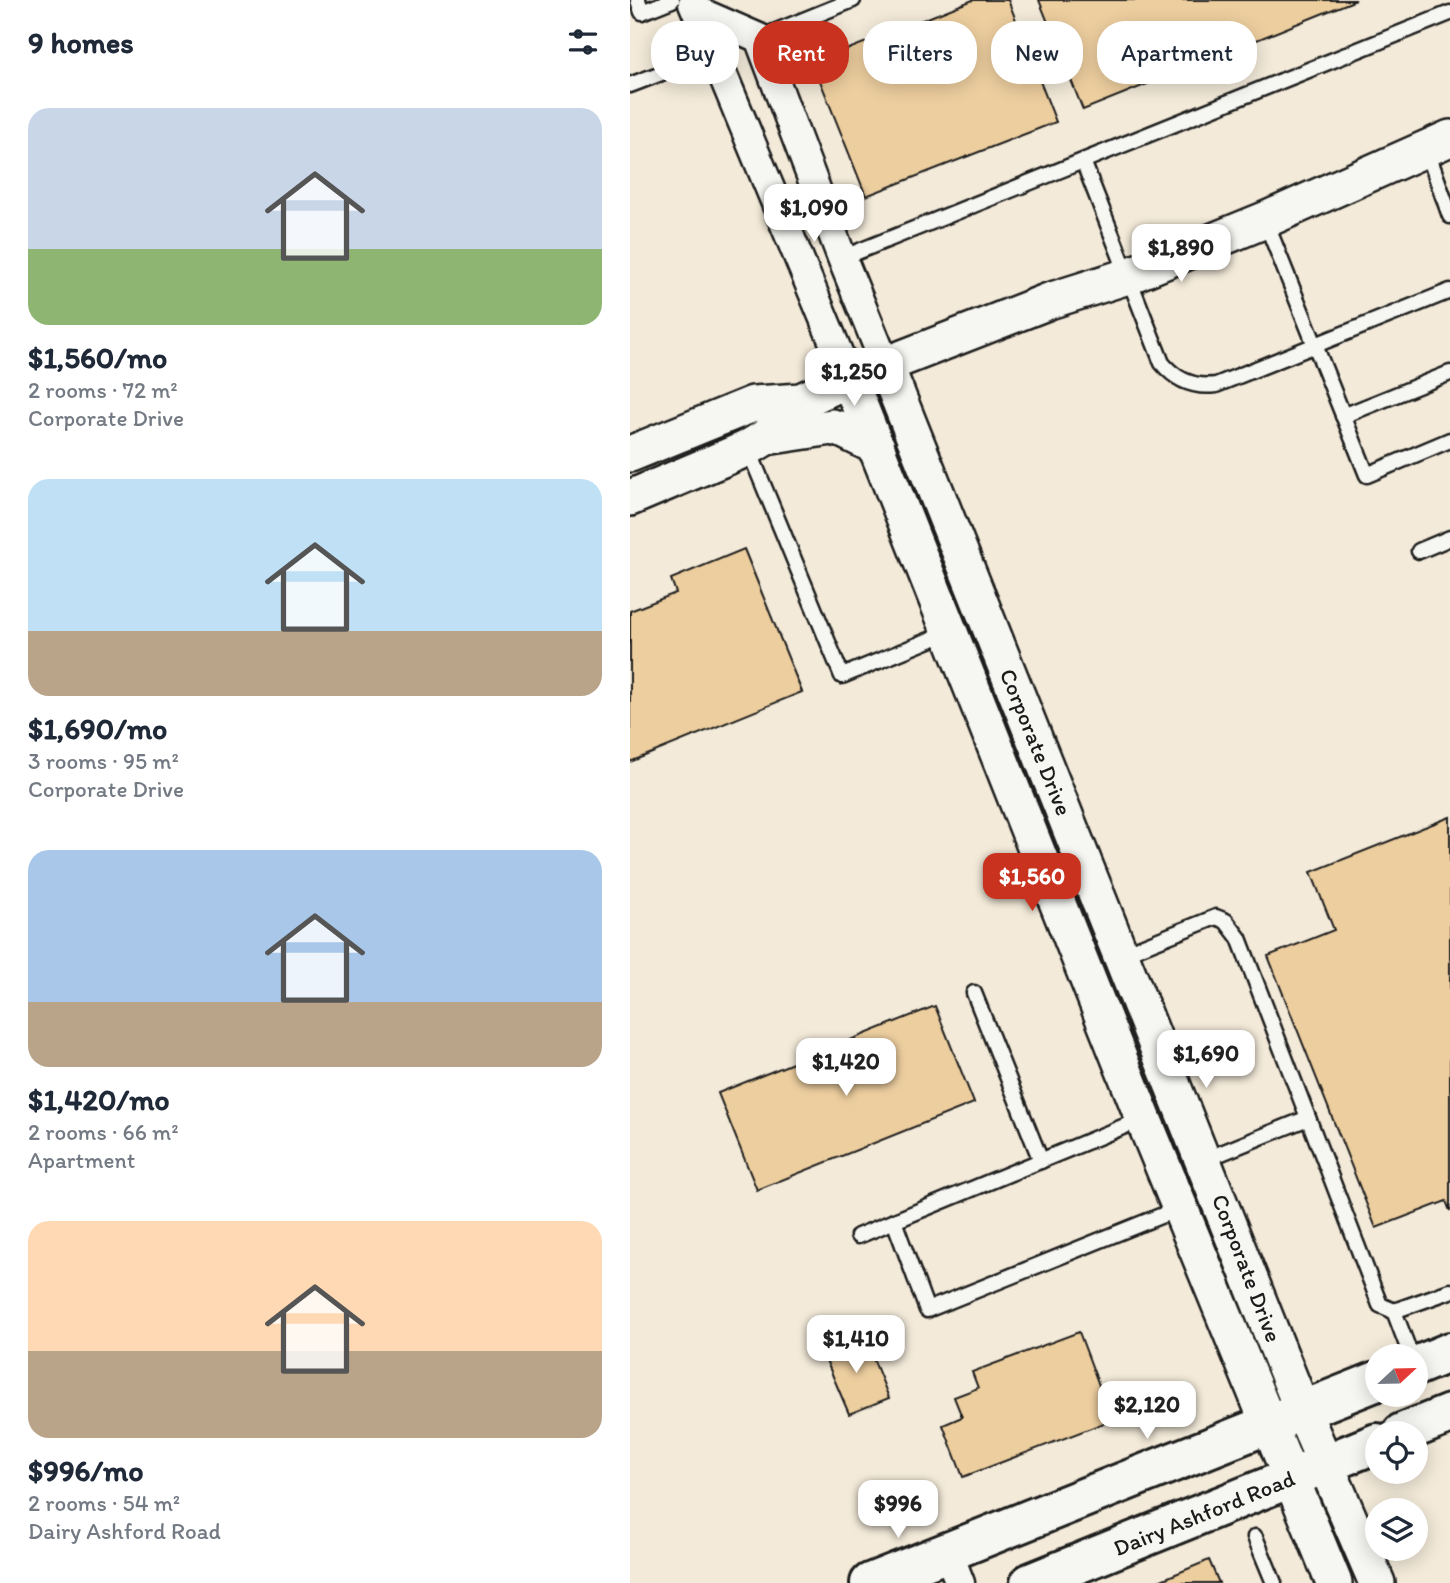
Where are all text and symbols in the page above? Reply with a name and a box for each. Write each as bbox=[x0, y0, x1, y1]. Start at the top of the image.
chip: Buy bbox=[651, 21, 739, 84]
chip: Rent bbox=[753, 21, 849, 84]
chip: Filters bbox=[863, 21, 977, 84]
chip: New bbox=[991, 21, 1083, 84]
chip: Apartment bbox=[1097, 21, 1257, 84]
icon: filters bbox=[564, 23, 602, 61]
text: 9 homes bbox=[28, 24, 134, 61]
icon: home bbox=[252, 153, 378, 279]
pin: $1,090 bbox=[757, 184, 871, 244]
text: $1,090 bbox=[780, 193, 848, 221]
pin: $1,890 bbox=[1124, 224, 1238, 284]
text: $1,890 bbox=[1148, 233, 1214, 261]
text: $1,560/mo bbox=[28, 339, 167, 376]
pin: $1,250 bbox=[797, 348, 911, 408]
text: $1,250 bbox=[821, 357, 887, 385]
text: 2 rooms · 72 m² bbox=[28, 376, 178, 404]
text: Corporate Drive bbox=[28, 404, 184, 432]
icon: home bbox=[252, 524, 378, 650]
street label: Corporate Drive bbox=[994, 664, 1078, 820]
text: $1,690/mo bbox=[28, 710, 167, 747]
text: 3 rooms · 95 m² bbox=[28, 747, 179, 775]
text: Corporate Drive bbox=[28, 775, 184, 803]
pin: $1,560 bbox=[975, 853, 1089, 913]
text: $1,560 bbox=[999, 862, 1065, 890]
icon: home bbox=[252, 895, 378, 1021]
pin: $1,690 bbox=[1149, 1030, 1263, 1090]
pin: $1,420 bbox=[789, 1038, 903, 1098]
text: $1,690 bbox=[1173, 1039, 1239, 1067]
text: $1,420 bbox=[812, 1047, 880, 1075]
text: $1,420/mo bbox=[28, 1081, 170, 1118]
text: 2 rooms · 66 m² bbox=[28, 1118, 179, 1146]
text: Apartment bbox=[28, 1146, 135, 1174]
street label: Corporate Drive bbox=[1206, 1190, 1288, 1346]
icon: home bbox=[252, 1266, 378, 1392]
pin: $1,410 bbox=[799, 1316, 913, 1375]
text: $1,410 bbox=[823, 1324, 889, 1352]
north arrow bbox=[1365, 1344, 1428, 1407]
map controls bbox=[1365, 1344, 1428, 1561]
pin: $2,120 bbox=[1090, 1382, 1204, 1441]
text: $2,120 bbox=[1114, 1390, 1180, 1418]
button: locate bbox=[1365, 1421, 1428, 1484]
text: $996/mo bbox=[28, 1452, 144, 1489]
street label: Dairy Ashford Road bbox=[1109, 1464, 1299, 1562]
pin: $996 bbox=[857, 1480, 939, 1540]
text: 2 rooms · 54 m² bbox=[28, 1489, 180, 1517]
text: $996 bbox=[874, 1489, 922, 1517]
button: layers bbox=[1365, 1498, 1428, 1561]
text: Dairy Ashford Road bbox=[28, 1517, 221, 1545]

